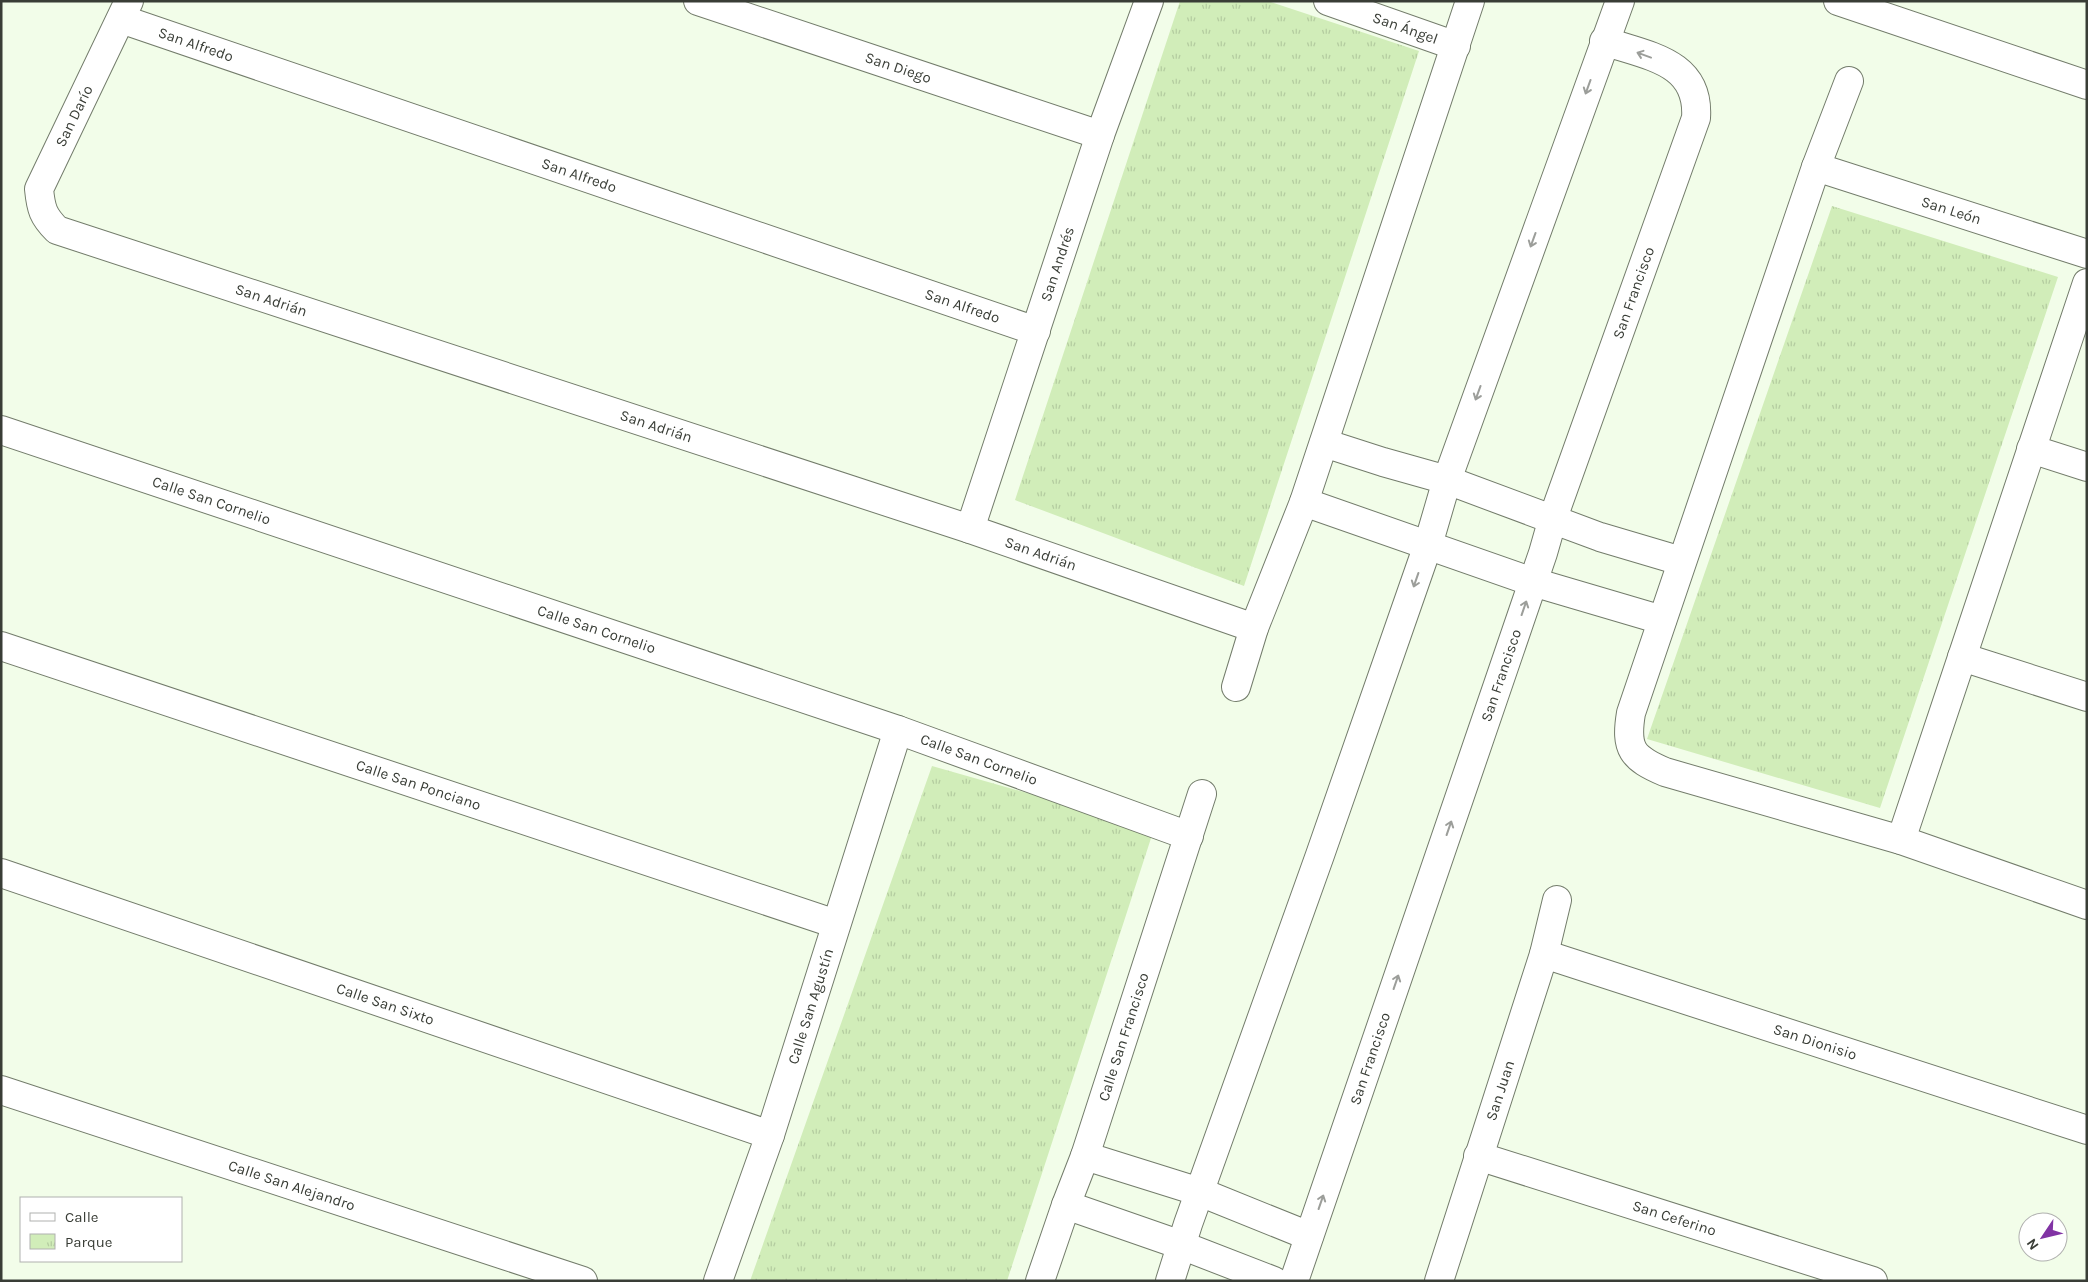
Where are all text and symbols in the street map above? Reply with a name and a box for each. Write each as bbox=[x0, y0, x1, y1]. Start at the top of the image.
street label: San Ángel bbox=[1370, 8, 1440, 48]
street label: San Alfredo bbox=[156, 23, 236, 66]
street label: San Diego bbox=[863, 48, 934, 87]
one-way arrow bbox=[1637, 50, 1653, 59]
one-way arrow bbox=[1583, 78, 1592, 94]
street label: San Darío bbox=[51, 82, 97, 150]
street label: San Alfredo bbox=[539, 154, 619, 196]
street label: San León bbox=[1919, 192, 1983, 228]
street label: San Andrés bbox=[1037, 224, 1078, 304]
one-way arrow bbox=[1528, 231, 1537, 247]
street label: San Francisco bbox=[1609, 244, 1658, 341]
street label: San Adrián bbox=[233, 280, 310, 320]
street label: San Alfredo bbox=[923, 285, 1002, 327]
one-way arrow bbox=[1473, 384, 1482, 400]
street label: San Adrián bbox=[618, 406, 694, 446]
street label: Calle San Cornelio bbox=[150, 472, 273, 529]
street label: San Adrián bbox=[1002, 533, 1079, 574]
one-way arrow bbox=[1411, 572, 1420, 587]
one-way arrow bbox=[1520, 600, 1529, 616]
street label: Calle San Cornelio bbox=[535, 601, 658, 657]
street label: San Francisco bbox=[1477, 627, 1525, 724]
street label: Calle San Cornelio bbox=[918, 730, 1040, 789]
street label: Calle San Ponciano bbox=[354, 756, 483, 814]
one-way arrow bbox=[1445, 820, 1454, 836]
street label: Calle San Agustín bbox=[784, 946, 837, 1066]
street label: Calle San Francisco bbox=[1094, 971, 1153, 1103]
one-way arrow bbox=[1392, 974, 1401, 990]
street label: Calle San Sixto bbox=[334, 979, 437, 1029]
street label: San Francisco bbox=[1346, 1010, 1394, 1107]
street label: San Dionisio bbox=[1771, 1020, 1859, 1064]
street label: San Juan bbox=[1482, 1058, 1518, 1123]
street label: Calle San Alejandro bbox=[226, 1156, 357, 1215]
one-way arrow bbox=[1317, 1194, 1326, 1210]
street label: San Ceferino bbox=[1630, 1196, 1719, 1240]
legend bbox=[20, 1197, 182, 1262]
text: Calle bbox=[65, 1208, 99, 1226]
north arrow bbox=[2018, 1212, 2068, 1262]
text: Parque bbox=[65, 1233, 113, 1251]
text: N bbox=[2023, 1235, 2043, 1253]

